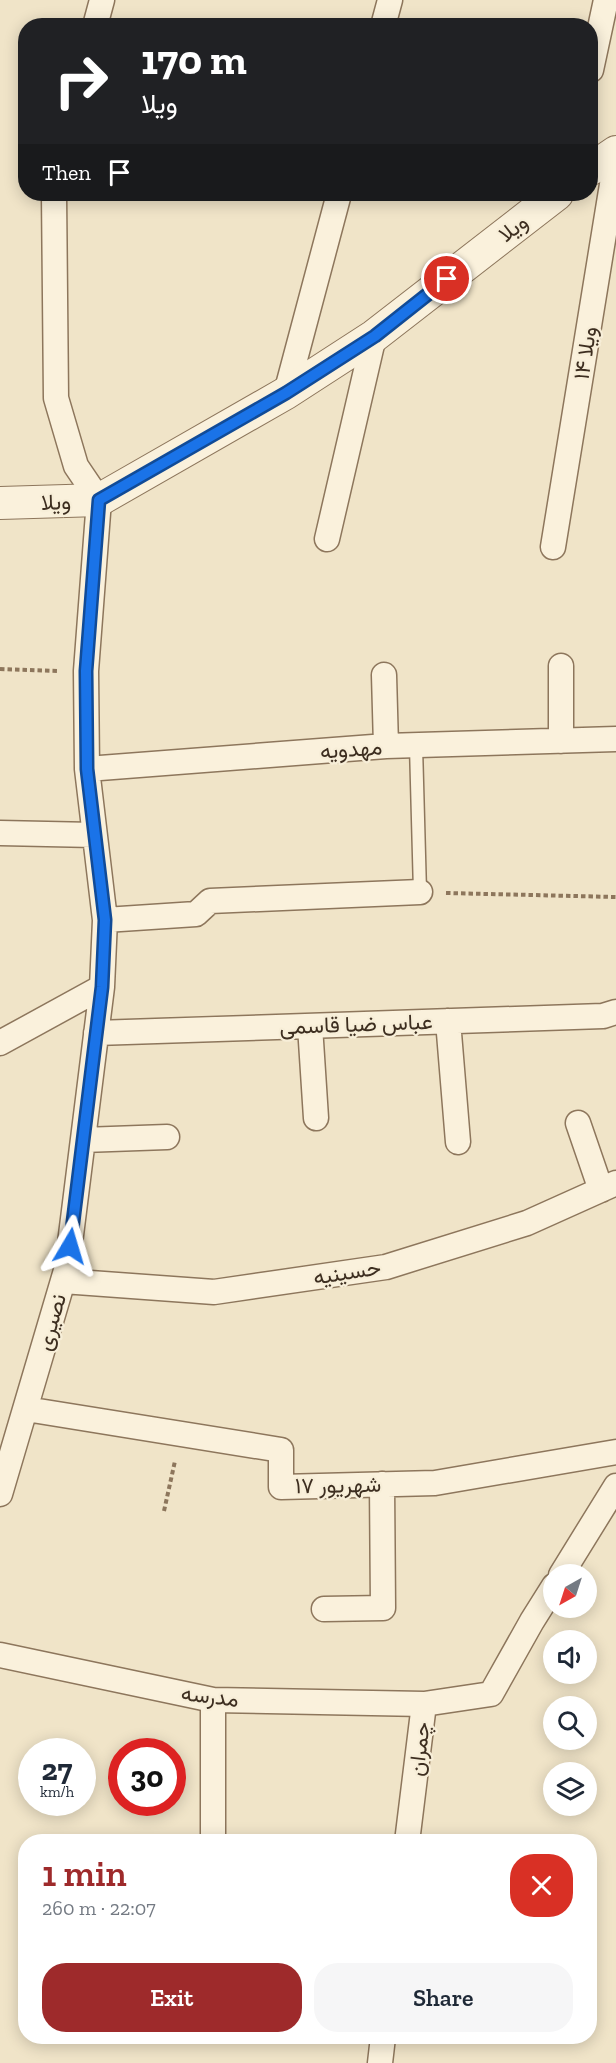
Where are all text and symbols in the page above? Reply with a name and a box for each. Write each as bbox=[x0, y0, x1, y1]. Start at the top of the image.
text: 170 m bbox=[141, 34, 247, 85]
icon: right bbox=[42, 42, 120, 120]
text: ویلا bbox=[141, 88, 178, 120]
icon: arrive bbox=[103, 156, 136, 189]
text: Then bbox=[42, 159, 91, 186]
street label: ویلا bbox=[493, 208, 533, 248]
pin bbox=[421, 253, 472, 304]
icon: arrive bbox=[430, 262, 463, 295]
street label: ویلا ۱۴ bbox=[567, 324, 603, 382]
street label: ویلا bbox=[41, 488, 71, 516]
street label: مهدویه bbox=[319, 733, 383, 765]
street label: عباس ضیا قاسمی bbox=[279, 1008, 433, 1040]
position arrow bbox=[38, 1214, 102, 1278]
street label: حسینیه bbox=[311, 1253, 383, 1291]
street label: نصیری bbox=[30, 1290, 72, 1354]
street label: ۱۷ شهریور bbox=[295, 1471, 381, 1499]
north arrow bbox=[543, 1564, 597, 1618]
map controls bbox=[543, 1564, 597, 1816]
button: sound bbox=[543, 1630, 597, 1684]
street label: مدرسه bbox=[180, 1679, 240, 1713]
button: search bbox=[543, 1696, 597, 1750]
street label: چمران bbox=[402, 1720, 437, 1778]
speed limit sign: 30 bbox=[108, 1738, 186, 1816]
text: 27 bbox=[42, 1752, 72, 1788]
button: layers bbox=[543, 1762, 597, 1816]
text: km/h bbox=[40, 1783, 74, 1801]
text: 1 min bbox=[42, 1852, 127, 1895]
button: close bbox=[510, 1854, 573, 1917]
text: 260 m · 22:07 bbox=[42, 1896, 156, 1920]
button: Exit bbox=[42, 1963, 302, 2032]
button: Share bbox=[314, 1963, 573, 2032]

